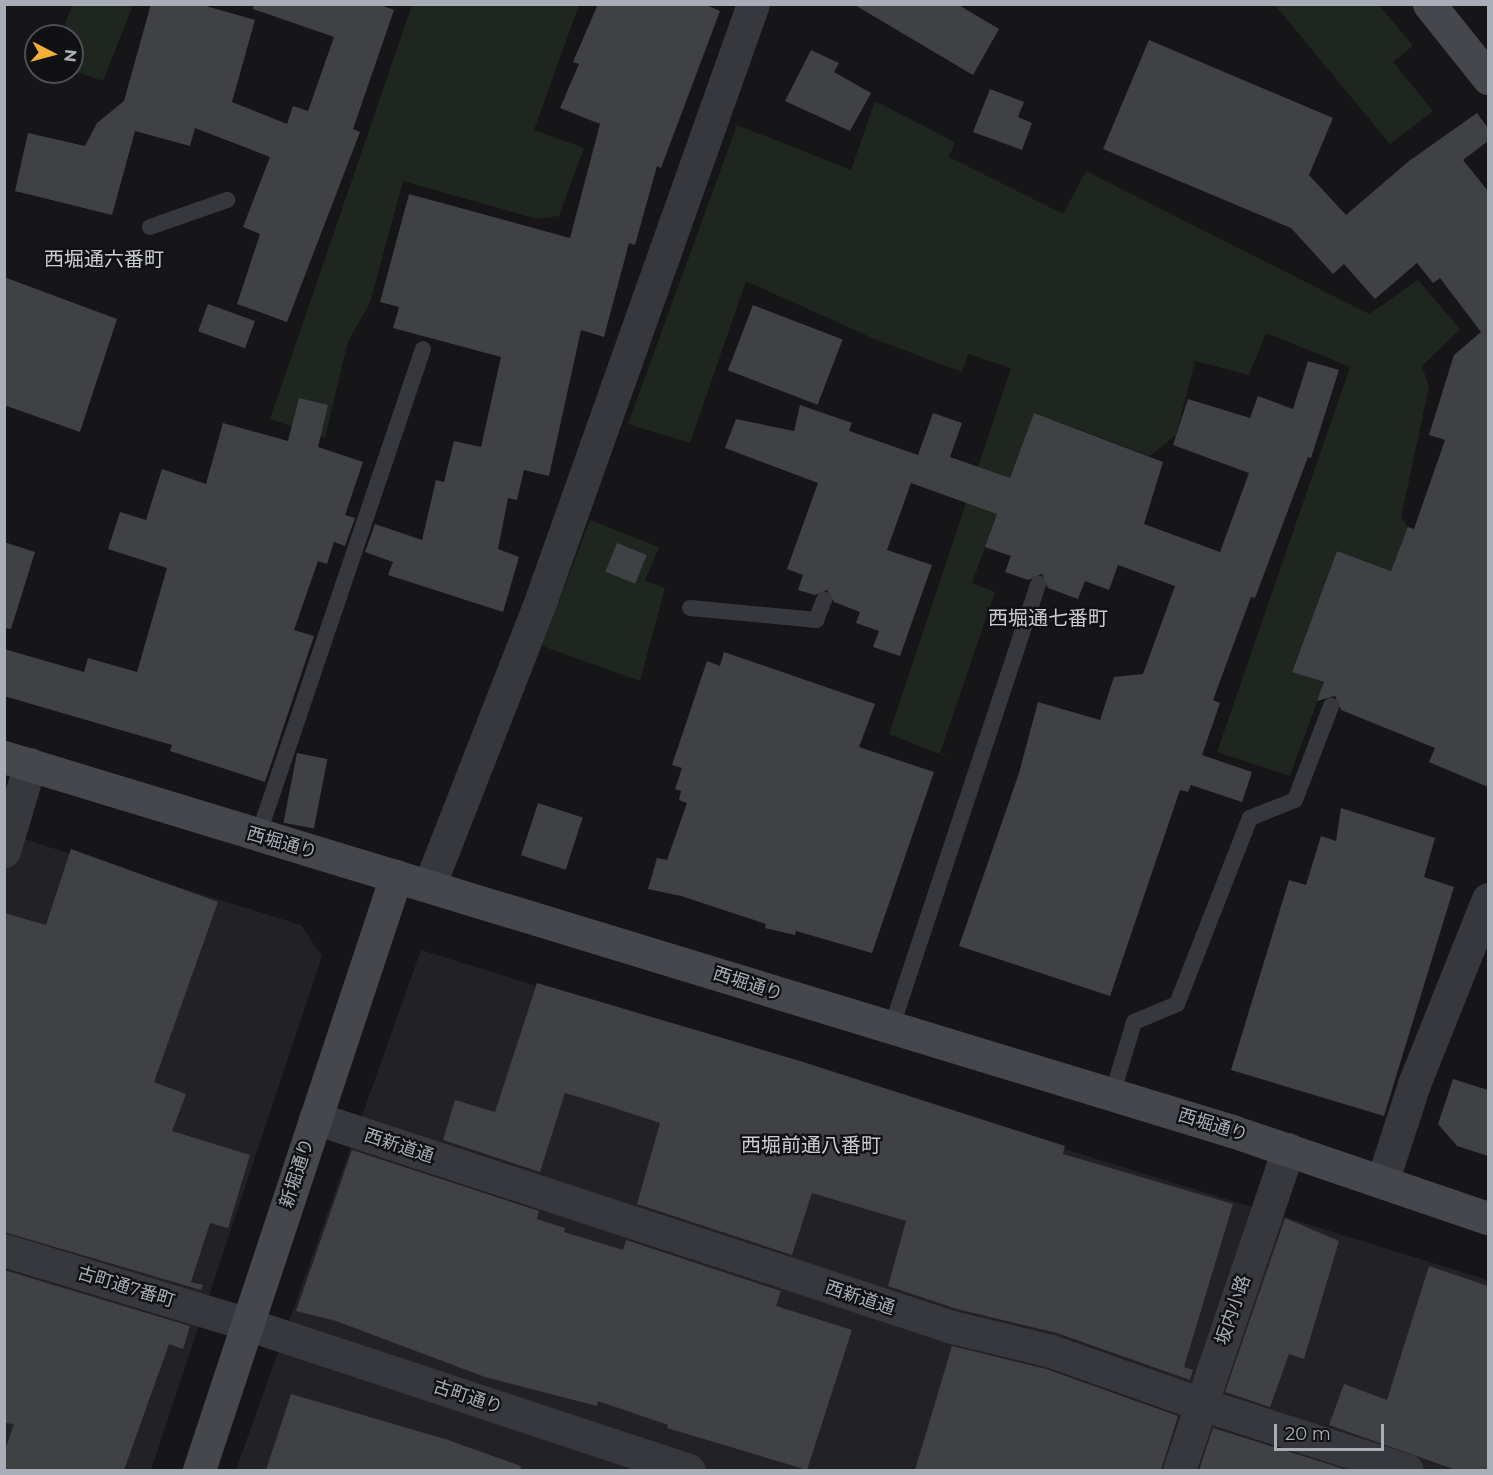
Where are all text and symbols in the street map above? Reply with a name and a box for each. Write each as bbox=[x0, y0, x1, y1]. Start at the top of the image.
north arrow bbox=[24, 24, 84, 84]
text: N bbox=[60, 48, 81, 63]
district label: 西堀通六番町 bbox=[44, 247, 164, 271]
district label: 西堀通七番町 bbox=[988, 606, 1108, 630]
street label: 西堀通り bbox=[244, 823, 320, 863]
street label: 西堀通り bbox=[710, 963, 786, 1005]
street label: 西堀通り bbox=[1175, 1104, 1251, 1146]
street label: 西新道通 bbox=[361, 1125, 437, 1167]
district label: 西堀前通八番町 bbox=[741, 1133, 881, 1157]
street label: 新堀通り bbox=[276, 1135, 318, 1211]
street label: 古町通7番町 bbox=[75, 1262, 177, 1312]
street label: 坂内小路 bbox=[1211, 1272, 1255, 1348]
street label: 西新道通 bbox=[822, 1277, 898, 1319]
street label: 古町通り bbox=[430, 1376, 506, 1418]
scale bar bbox=[1277, 1412, 1386, 1450]
text: 20 m bbox=[1285, 1423, 1331, 1445]

